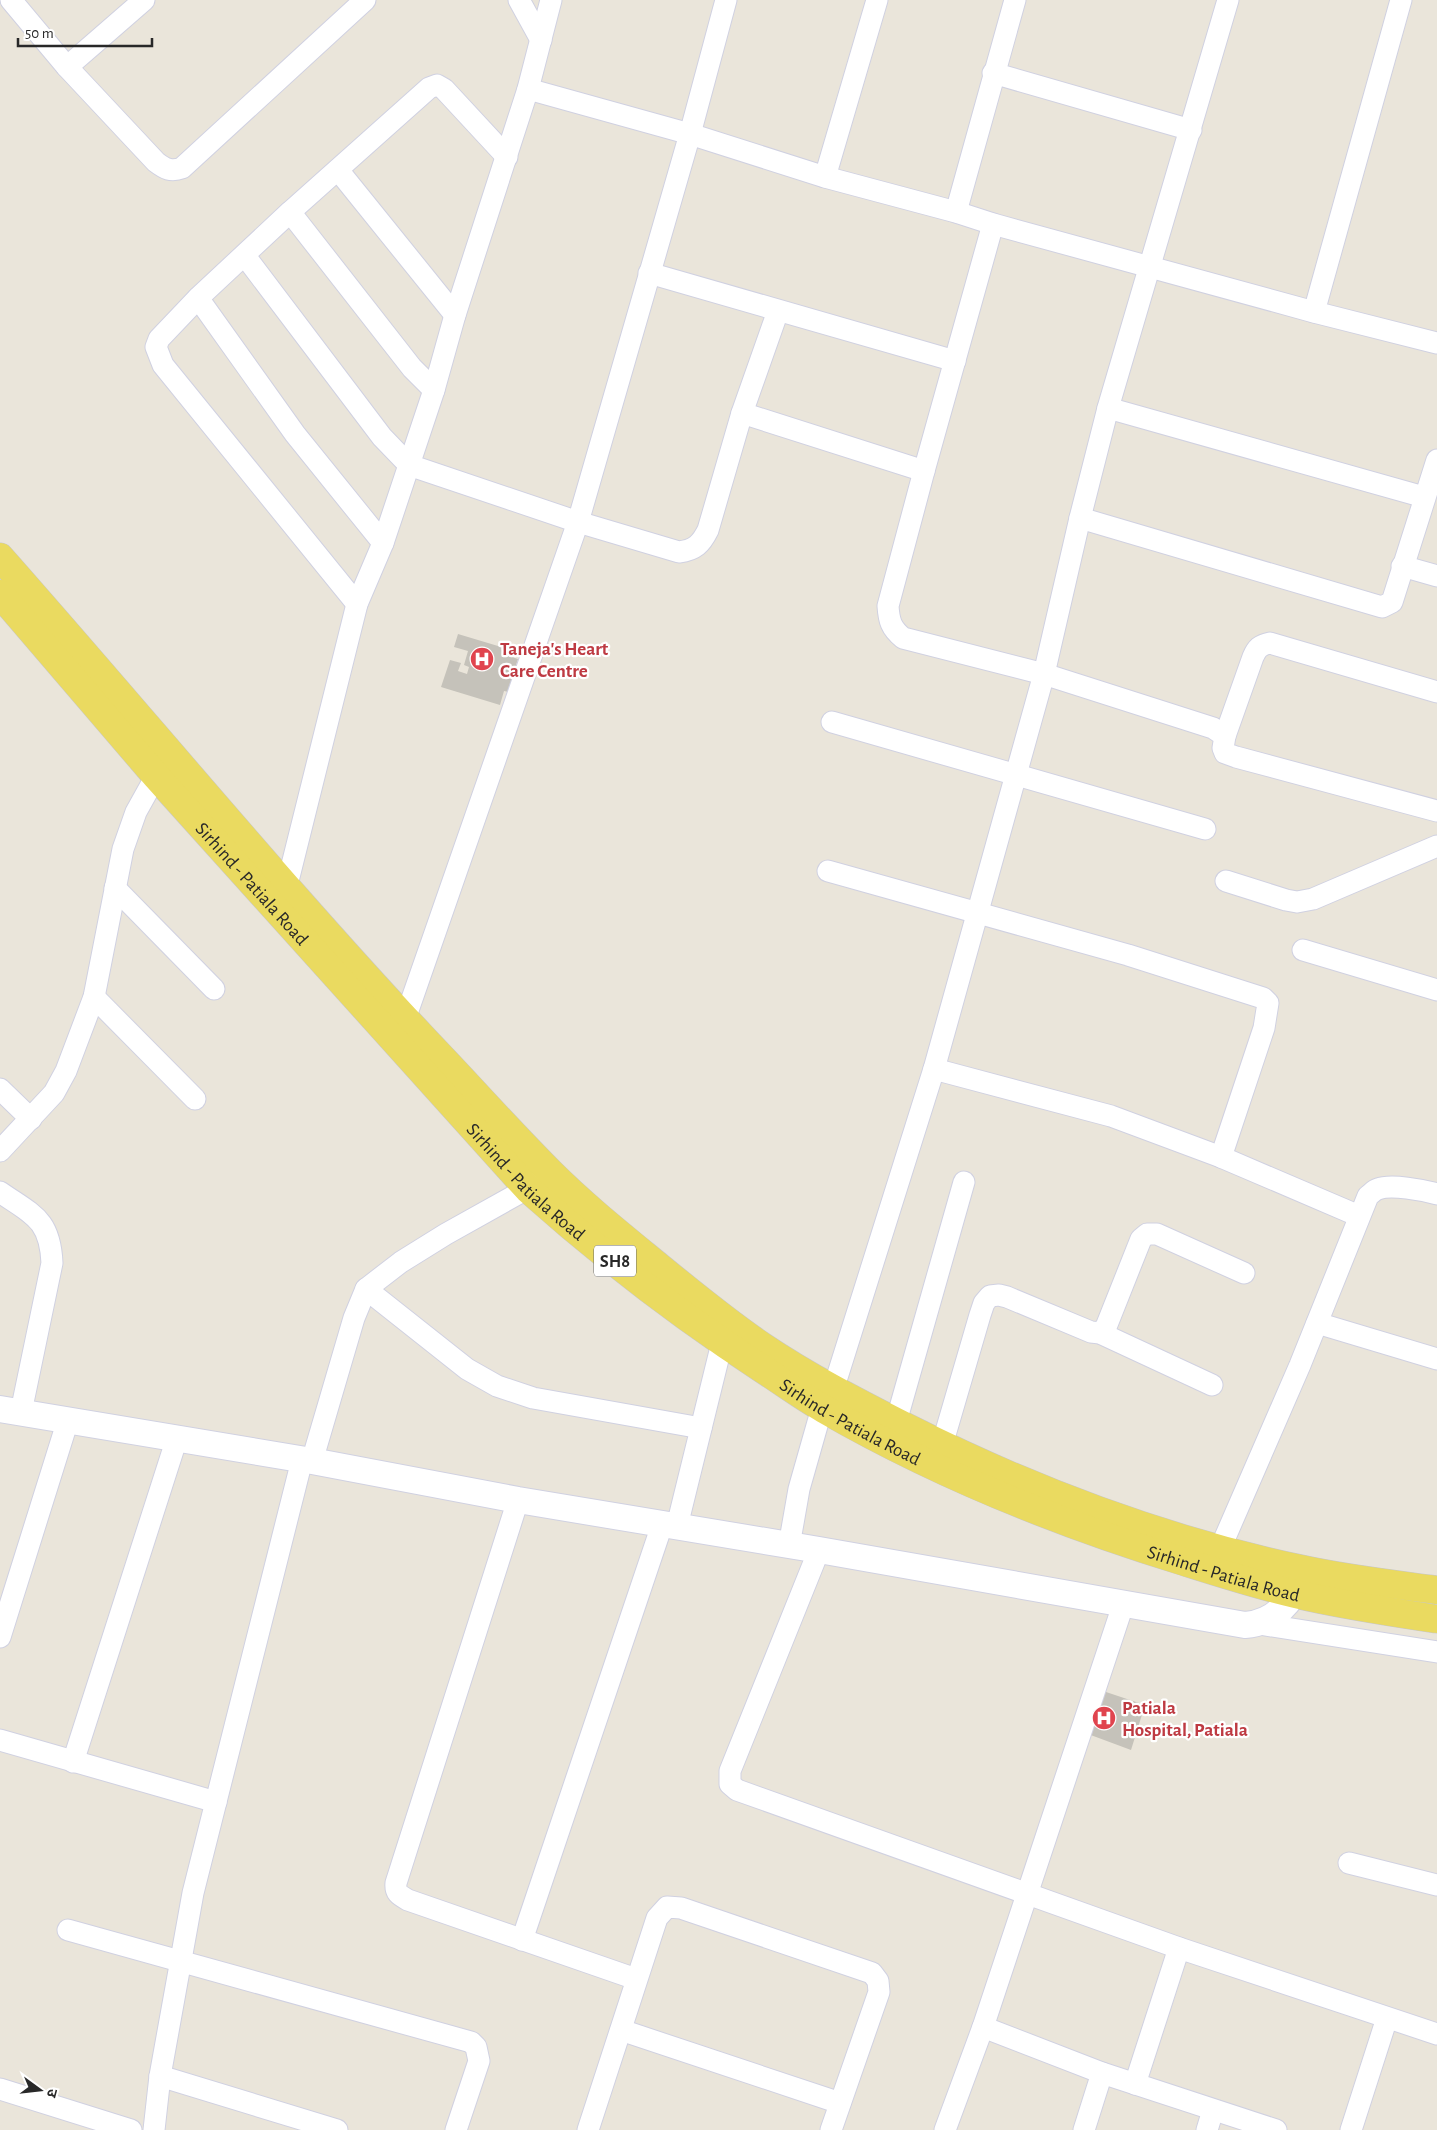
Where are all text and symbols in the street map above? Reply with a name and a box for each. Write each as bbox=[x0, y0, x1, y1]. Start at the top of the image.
scale bar bbox=[18, 15, 151, 47]
text: 50 m bbox=[25, 26, 54, 41]
place label: Taneja's Heart Care Centre bbox=[500, 640, 609, 681]
hospital icon: Taneja's Heart Care Centre bbox=[469, 646, 495, 672]
street label: Sirhind - Patiala Road bbox=[191, 819, 312, 949]
street label: Sirhind - Patiala Road bbox=[463, 1120, 588, 1245]
road number: SH8 bbox=[594, 1246, 636, 1276]
street label: Sirhind - Patiala Road bbox=[776, 1375, 923, 1469]
street label: Sirhind - Patiala Road bbox=[1145, 1543, 1302, 1606]
place label: Patiala Hospital, Patiala bbox=[1122, 1699, 1248, 1740]
hospital icon: Patiala Hospital, Patiala bbox=[1091, 1705, 1117, 1731]
north arrow bbox=[15, 2065, 65, 2115]
text: उ bbox=[44, 2087, 59, 2100]

